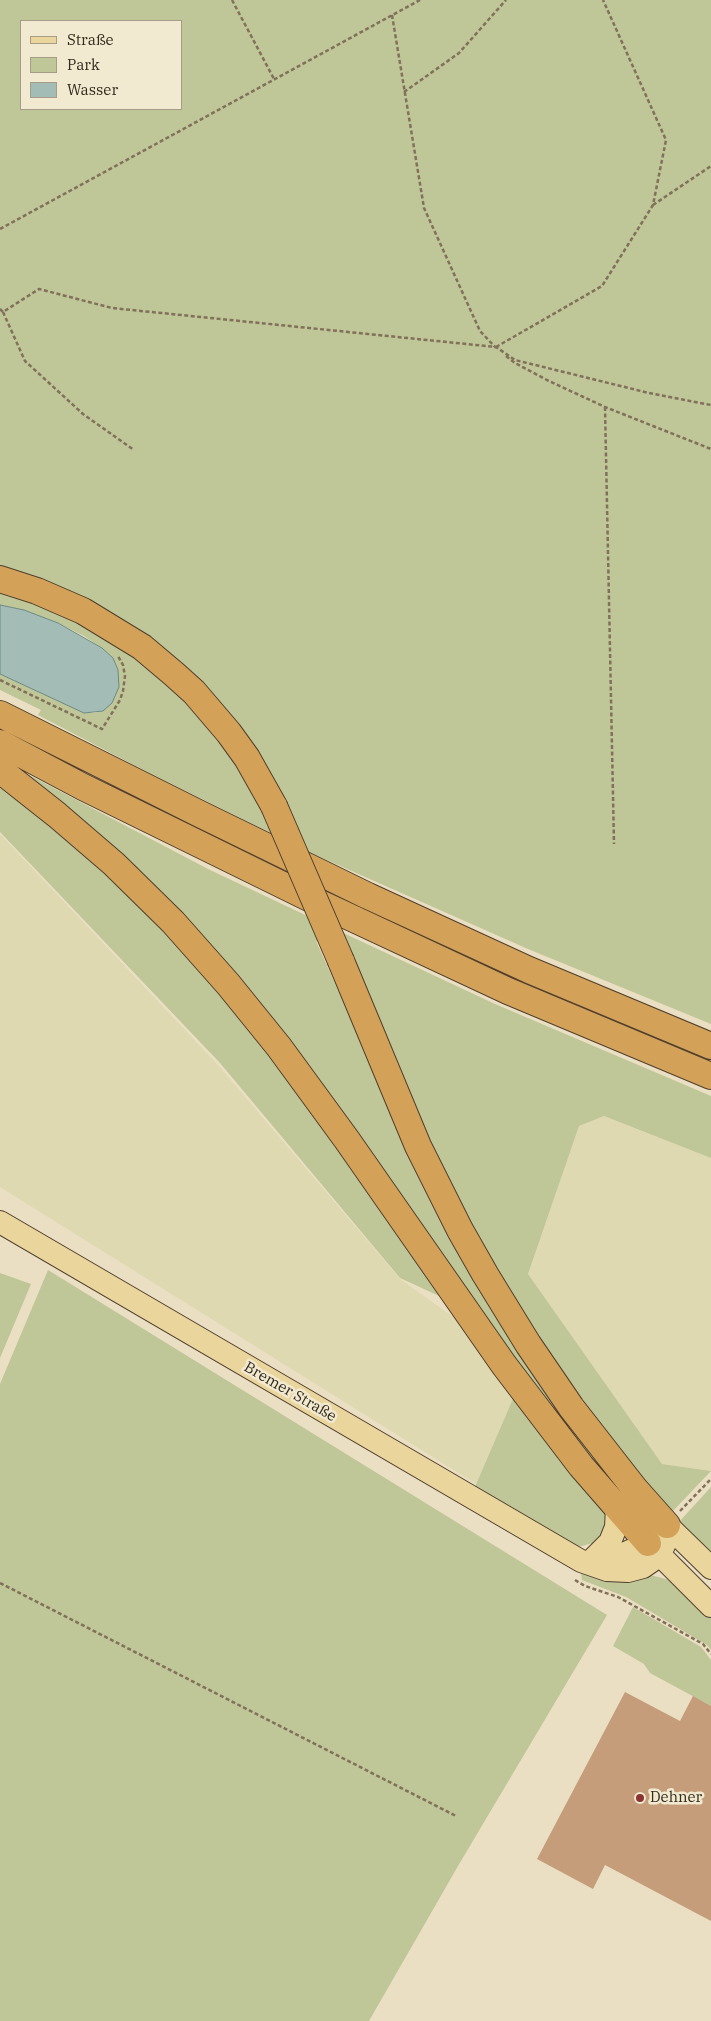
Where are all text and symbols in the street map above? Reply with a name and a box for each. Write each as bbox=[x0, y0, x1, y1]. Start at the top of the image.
legend bbox=[20, 20, 182, 110]
text: Straße bbox=[67, 30, 114, 49]
text: Park bbox=[67, 55, 100, 74]
text: Wasser bbox=[67, 80, 118, 99]
street label: Bremer Straße bbox=[241, 1358, 339, 1426]
place label: Dehner bbox=[650, 1789, 702, 1807]
marker: Dehner bbox=[634, 1792, 646, 1804]

